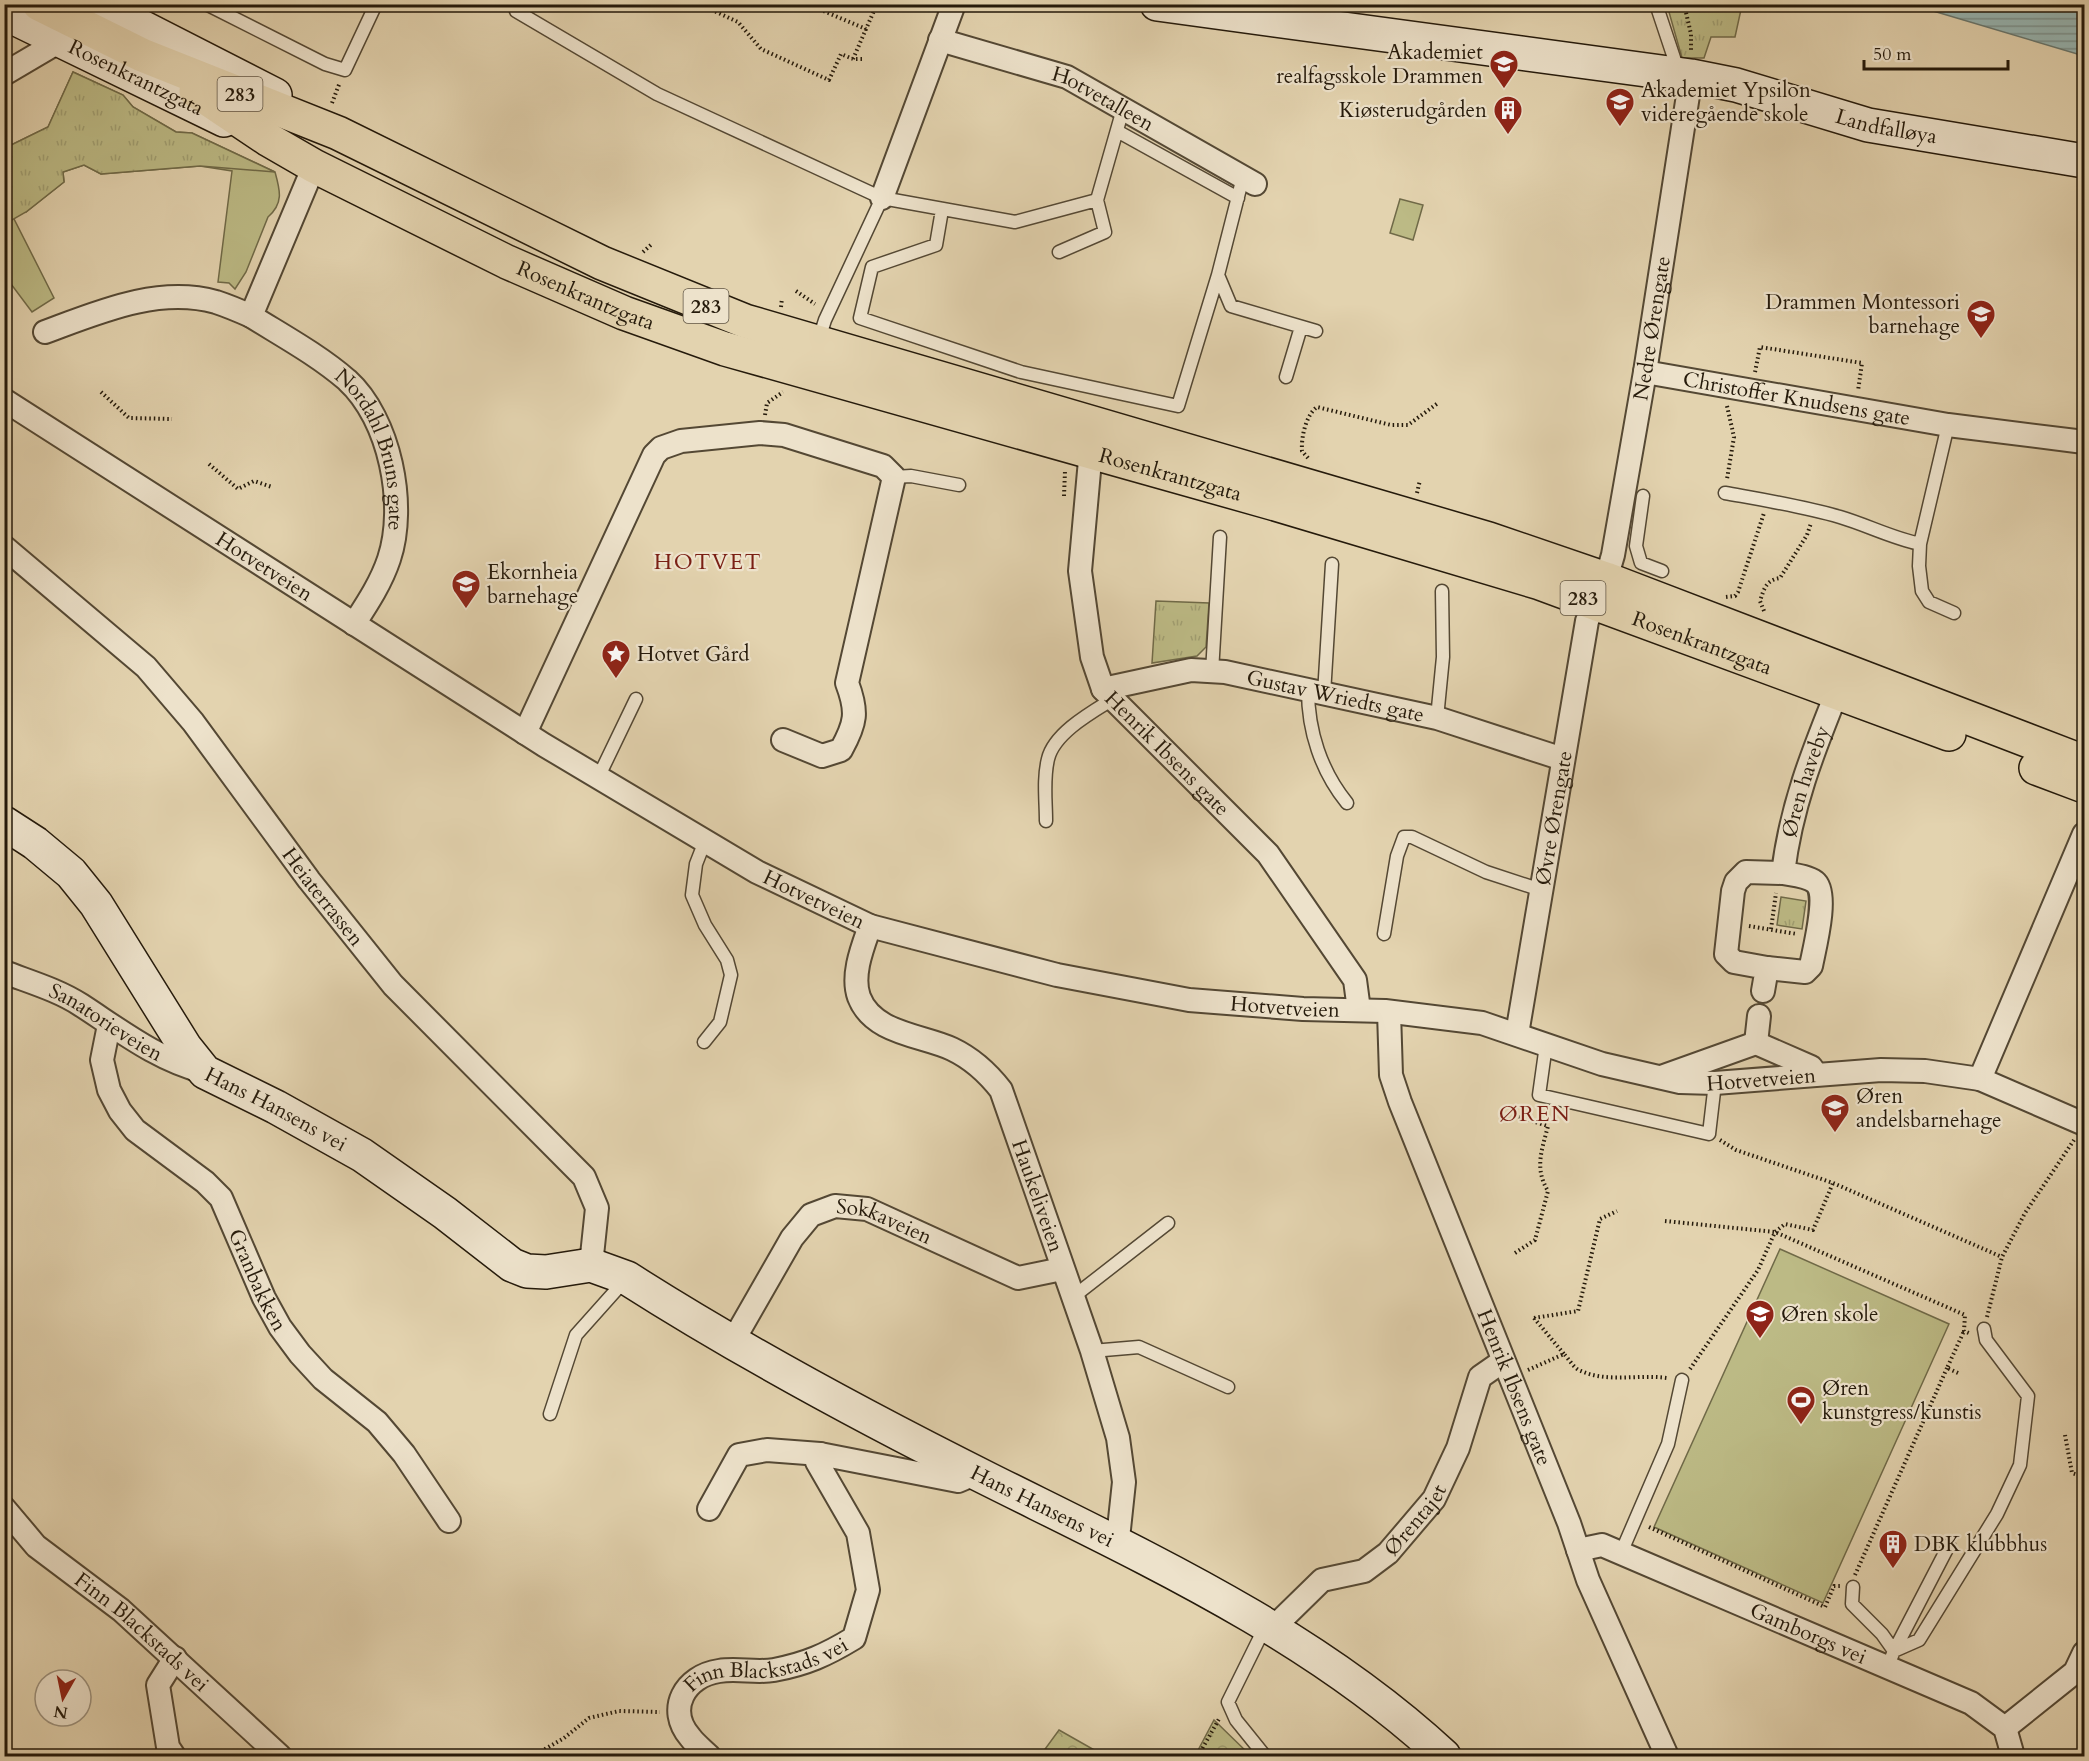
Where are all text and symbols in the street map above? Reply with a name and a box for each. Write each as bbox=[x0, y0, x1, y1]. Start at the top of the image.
street label: Rosenkrantzgata bbox=[64, 32, 209, 122]
scale bar bbox=[1864, 33, 2008, 71]
place label: Akademiet realfagsskole Drammen bbox=[1276, 38, 1483, 91]
text: 50 m bbox=[1873, 42, 1912, 67]
school or university icon: Akademiet realfagsskole Drammen bbox=[1488, 48, 1520, 90]
street label: Hotvetalleen bbox=[1049, 59, 1160, 138]
place label: Akademiet Ypsilon videregående skole bbox=[1641, 76, 1811, 129]
road number: 283 bbox=[218, 77, 262, 111]
school or university icon: Akademiet Ypsilon videregående skole bbox=[1604, 86, 1636, 128]
building icon: Kiøsterudgården bbox=[1492, 94, 1524, 136]
place label: Kiøsterudgården bbox=[1339, 96, 1487, 125]
street label: Landfalløya bbox=[1832, 101, 1939, 151]
street label: Rosenkrantzgata bbox=[512, 254, 658, 337]
street label: Nedre Ørengate bbox=[1626, 254, 1677, 403]
place label: Drammen Montessori barnehage bbox=[1765, 288, 1960, 341]
road number: 283 bbox=[684, 289, 728, 323]
school or university icon: Drammen Montessori barnehage bbox=[1965, 298, 1997, 340]
street label: Nordahl Bruns gate bbox=[329, 361, 411, 532]
street label: Christoffer Knudsens gate bbox=[1681, 364, 1913, 433]
street label: Rosenkrantzgata bbox=[1096, 441, 1245, 508]
street label: Hotvetveien bbox=[210, 525, 319, 608]
district label: HOTVET bbox=[654, 547, 762, 577]
place label: Ekornheia barnehage bbox=[487, 558, 578, 611]
school or university icon: Ekornheia barnehage bbox=[450, 568, 482, 610]
road number: 283 bbox=[1560, 581, 1606, 615]
street label: Rosenkrantzgata bbox=[1628, 604, 1776, 682]
place icon: Hotvet Gård bbox=[600, 638, 632, 680]
place label: Hotvet Gård bbox=[637, 640, 750, 669]
street label: Gustav Wriedts gate bbox=[1244, 663, 1427, 729]
street label: Henrik Ibsens gate bbox=[1098, 684, 1236, 822]
street label: Øren haveby bbox=[1775, 721, 1837, 840]
street label: Øvre Ørengate bbox=[1528, 749, 1579, 888]
street label: Heiaterrassen bbox=[275, 841, 371, 952]
street label: Hotvetveien bbox=[758, 862, 870, 936]
street label: Sanatorieveien bbox=[44, 976, 168, 1068]
street label: Hotvetveien bbox=[1229, 989, 1340, 1024]
street label: Hans Hansens vei bbox=[200, 1060, 352, 1158]
street label: Hotvetveien bbox=[1705, 1061, 1817, 1098]
place label: Øren andelsbarnehage bbox=[1856, 1082, 2001, 1135]
school or university icon: Øren andelsbarnehage bbox=[1819, 1092, 1851, 1134]
district label: ØREN bbox=[1499, 1099, 1571, 1129]
street label: Haukeliveien bbox=[1005, 1135, 1071, 1256]
street label: Sokkaveien bbox=[835, 1192, 937, 1251]
street label: Granbakken bbox=[221, 1224, 294, 1336]
school or university icon: Øren skole bbox=[1744, 1298, 1776, 1340]
place label: Øren skole bbox=[1781, 1300, 1878, 1329]
street label: Henrik Ibsens gate bbox=[1470, 1305, 1559, 1470]
place label: Øren kunstgress/kunstis bbox=[1822, 1374, 1981, 1427]
sports icon: Øren kunstgress/kunstis bbox=[1785, 1384, 1817, 1426]
street label: Hans Hansens vei bbox=[966, 1458, 1119, 1554]
street label: Ørentajet bbox=[1377, 1479, 1454, 1562]
building icon: DBK klubbhus bbox=[1877, 1528, 1909, 1570]
place label: DBK klubbhus bbox=[1914, 1530, 2047, 1559]
street label: Finn Blackstads vei bbox=[68, 1565, 215, 1698]
street label: Gamborgs vei bbox=[1746, 1596, 1871, 1671]
street label: Finn Blackstads vei bbox=[677, 1630, 853, 1699]
north arrow bbox=[33, 1668, 93, 1728]
text: N bbox=[52, 1700, 69, 1724]

